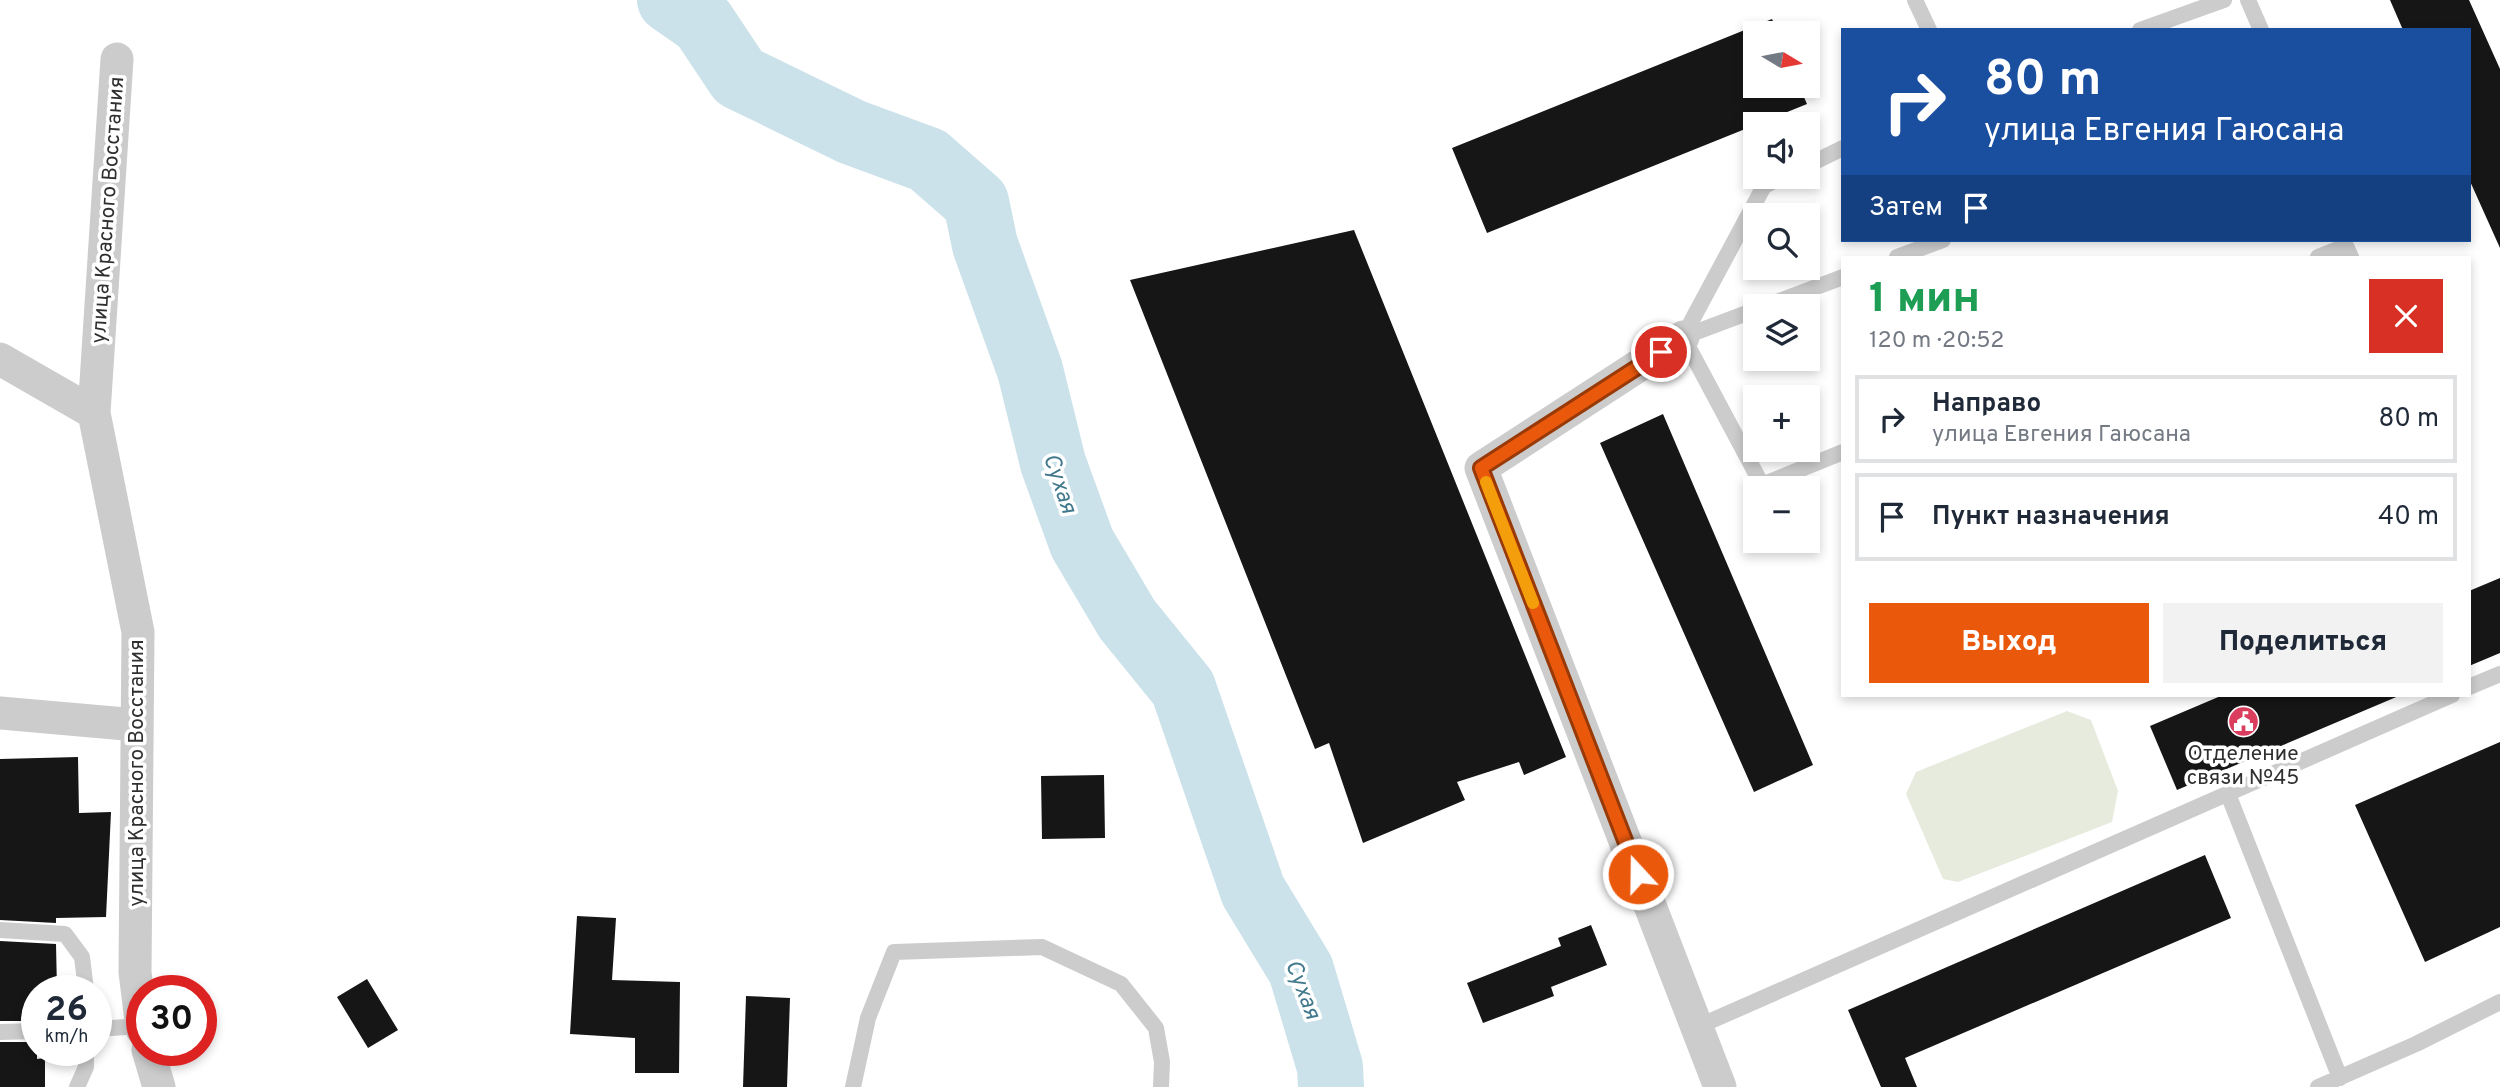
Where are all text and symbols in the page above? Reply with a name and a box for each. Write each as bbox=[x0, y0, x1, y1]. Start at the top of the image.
north arrow bbox=[1743, 21, 1820, 98]
map controls bbox=[1743, 21, 1820, 553]
text: 80 m bbox=[1984, 51, 2101, 113]
icon: right bbox=[1869, 56, 1960, 147]
street label: улица Красного Восстания bbox=[86, 76, 131, 344]
button: sound bbox=[1743, 112, 1820, 189]
text: улица Евгения Гаюсана bbox=[1984, 112, 2344, 152]
icon: arrive bbox=[1957, 189, 1995, 227]
text: Затем bbox=[1869, 192, 1943, 225]
button: search bbox=[1743, 203, 1820, 280]
text: 1 мин bbox=[1869, 274, 1980, 327]
button: close bbox=[2369, 279, 2443, 353]
button: layers bbox=[1743, 294, 1820, 371]
pin bbox=[1631, 322, 1691, 382]
text: 120 m · 20:52 bbox=[1869, 327, 2004, 356]
icon: arrive bbox=[1642, 333, 1680, 371]
button: + bbox=[1743, 385, 1820, 462]
text: Направо bbox=[1932, 388, 2041, 421]
icon: right bbox=[1873, 400, 1911, 438]
text: 80 m bbox=[2379, 403, 2439, 436]
text: улица Евгения Гаюсана bbox=[1932, 421, 2191, 450]
water label: Сухая bbox=[1035, 450, 1083, 519]
button: − bbox=[1743, 476, 1820, 553]
icon: arrive bbox=[1873, 498, 1911, 536]
text: Пункт назначения bbox=[1932, 501, 2170, 534]
text: 40 m bbox=[2378, 501, 2439, 534]
button: Выход bbox=[1869, 603, 2149, 683]
button: Поделиться bbox=[2163, 603, 2443, 683]
street label: улица Красного Восстания bbox=[124, 639, 151, 907]
public building icon: Отделение связи №45 bbox=[2226, 704, 2260, 738]
place label: Отделение связи №45 bbox=[2187, 741, 2299, 792]
position arrow bbox=[1601, 837, 1675, 911]
water label: Сухая bbox=[1277, 956, 1327, 1025]
speed limit sign: 30 bbox=[126, 975, 217, 1066]
text: 26 bbox=[45, 989, 88, 1033]
text: km/h bbox=[45, 1026, 88, 1049]

